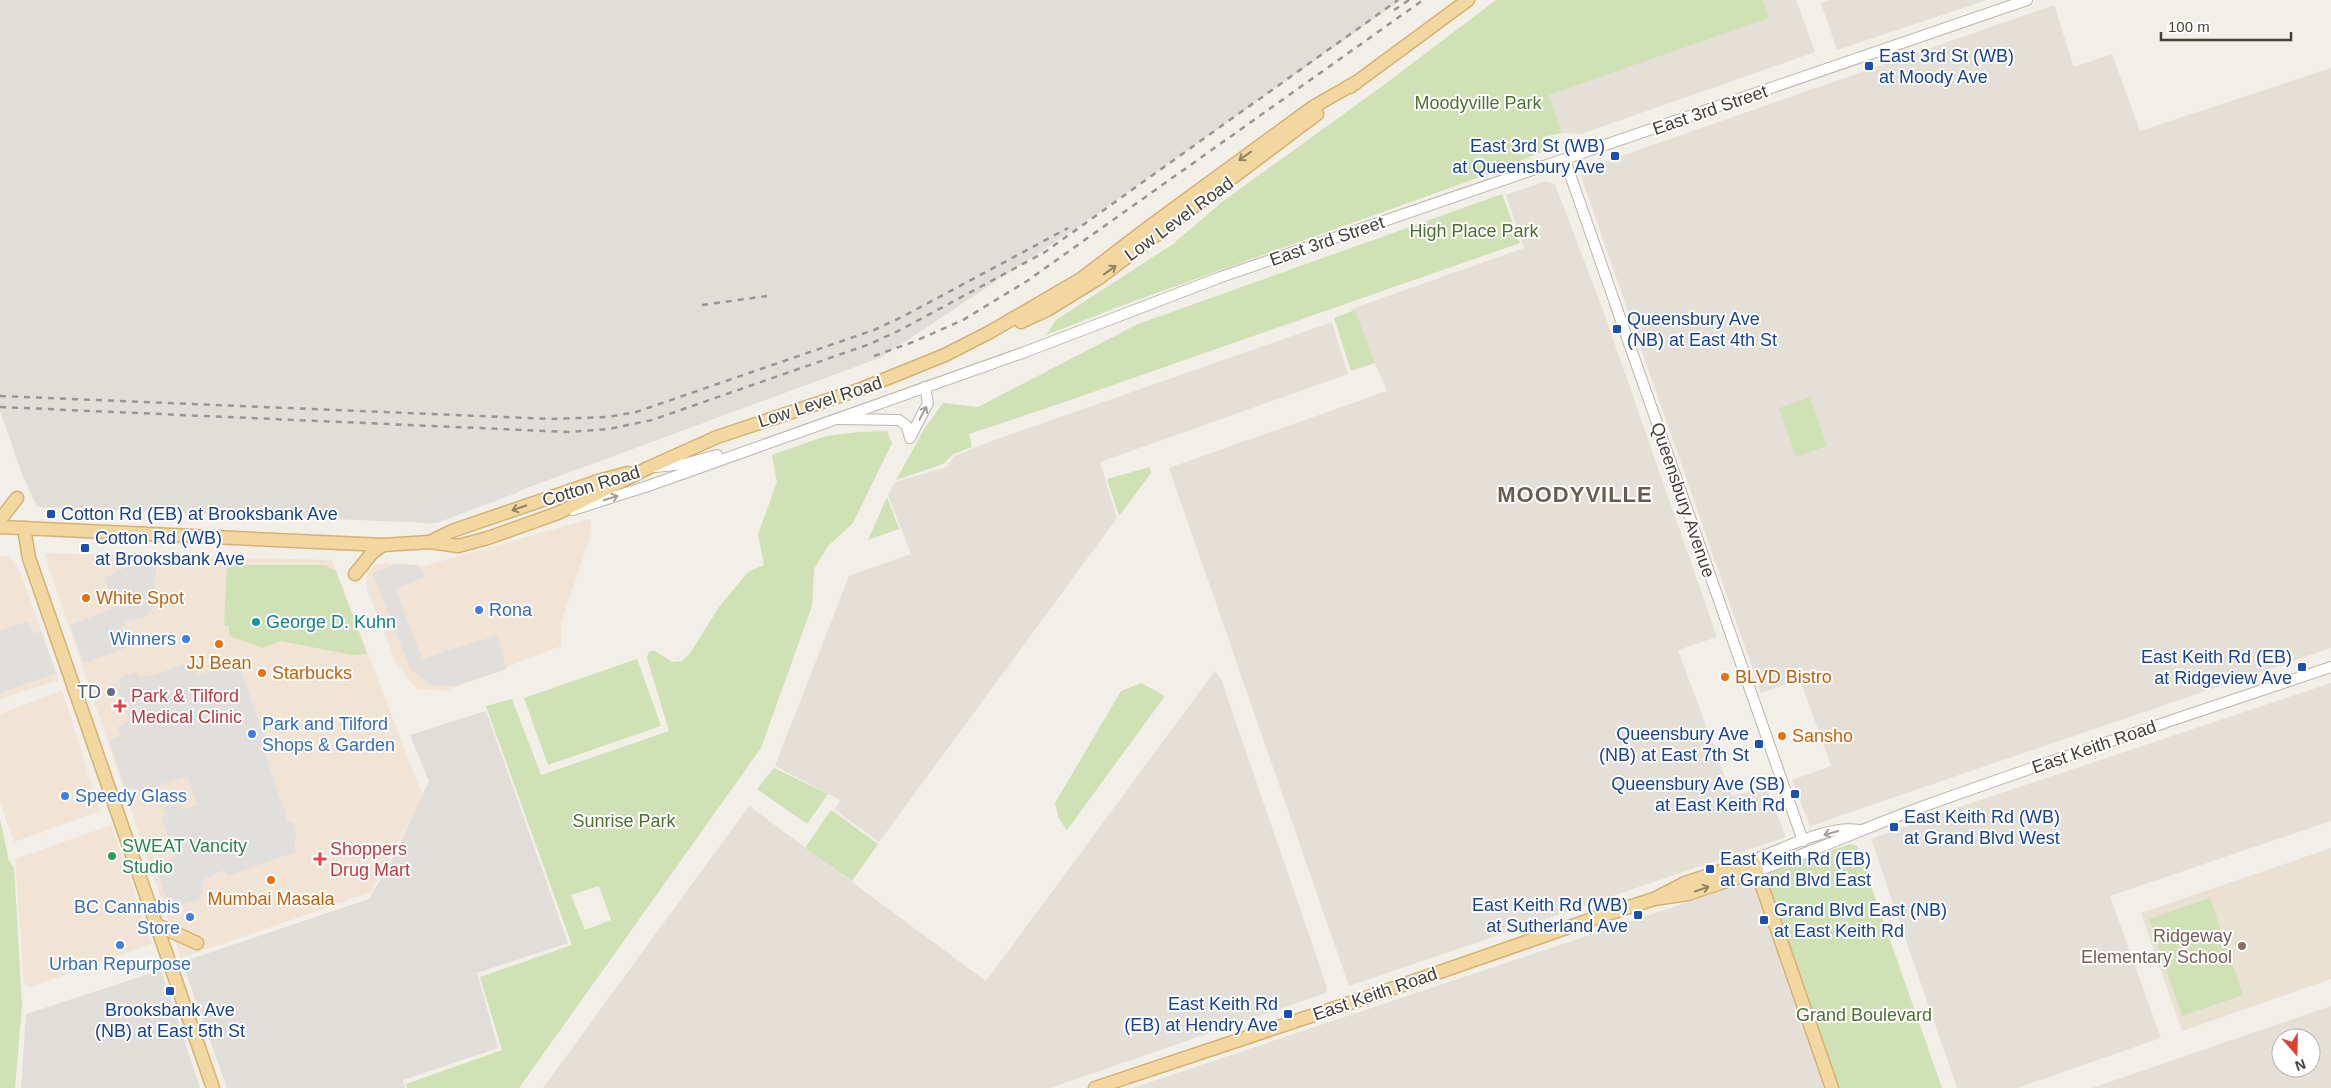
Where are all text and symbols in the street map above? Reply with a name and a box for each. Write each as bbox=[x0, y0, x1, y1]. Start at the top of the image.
scale bar bbox=[2161, 10, 2291, 42]
text: 100 m bbox=[2168, 18, 2210, 35]
place label: East 3rd St (WB) at Moody Ave bbox=[1879, 46, 2014, 87]
marker: East 3rd St (WB) at Moody Ave bbox=[1863, 60, 1875, 72]
street label: East 3rd Street bbox=[1650, 81, 1770, 139]
park label: Moodyville Park bbox=[1414, 93, 1543, 113]
place label: East 3rd St (WB) at Queensbury Ave bbox=[1452, 136, 1605, 177]
marker: East 3rd St (WB) at Queensbury Ave bbox=[1609, 150, 1621, 162]
one-way arrow bbox=[1239, 151, 1253, 161]
street label: Low Level Road bbox=[1121, 173, 1237, 265]
street label: East 3rd Street bbox=[1267, 212, 1387, 270]
park label: High Place Park bbox=[1409, 221, 1540, 241]
one-way arrow bbox=[1103, 264, 1116, 275]
place label: Queensbury Ave (NB) at East 4th St bbox=[1627, 309, 1777, 350]
marker: Queensbury Ave (NB) at East 4th St bbox=[1611, 323, 1623, 335]
street label: Low Level Road bbox=[756, 373, 884, 431]
one-way arrow bbox=[919, 406, 928, 421]
street label: Queensbury Avenue bbox=[1647, 420, 1719, 580]
street label: Cotton Road bbox=[540, 462, 642, 510]
district label: MOODYVILLE bbox=[1497, 482, 1653, 507]
one-way arrow bbox=[602, 493, 618, 503]
place label: Cotton Rd (EB) at Brooksbank Ave bbox=[61, 504, 338, 524]
one-way arrow bbox=[511, 504, 527, 514]
marker: Cotton Rd (EB) at Brooksbank Ave bbox=[45, 508, 57, 520]
place label: Cotton Rd (WB) at Brooksbank Ave bbox=[95, 528, 245, 569]
marker: Cotton Rd (WB) at Brooksbank Ave bbox=[79, 542, 91, 554]
place label: White Spot bbox=[96, 588, 184, 608]
marker: White Spot bbox=[80, 592, 92, 604]
place label: Rona bbox=[489, 600, 533, 620]
marker: Rona bbox=[473, 604, 485, 616]
place label: George D. Kuhn bbox=[266, 612, 396, 632]
marker: George D. Kuhn bbox=[250, 616, 262, 628]
place label: Winners bbox=[110, 629, 176, 649]
marker: Winners bbox=[180, 633, 192, 645]
marker: JJ Bean bbox=[213, 638, 225, 650]
place label: East Keith Rd (EB) at Ridgeview Ave bbox=[2141, 647, 2292, 688]
place label: JJ Bean bbox=[186, 653, 252, 673]
marker: East Keith Rd (EB) at Ridgeview Ave bbox=[2296, 661, 2308, 673]
place label: Starbucks bbox=[272, 663, 352, 683]
marker: Starbucks bbox=[256, 667, 268, 679]
place label: BLVD Bistro bbox=[1735, 667, 1832, 687]
marker: BLVD Bistro bbox=[1719, 671, 1731, 683]
place label: TD bbox=[77, 682, 101, 702]
marker: TD bbox=[105, 686, 117, 698]
place label: Park & Tilford Medical Clinic bbox=[131, 686, 242, 727]
marker: Park & Tilford Medical Clinic bbox=[113, 699, 127, 713]
place label: Park and Tilford Shops & Garden bbox=[262, 714, 395, 755]
street label: East Keith Road bbox=[2029, 716, 2159, 778]
place label: Queensbury Ave (NB) at East 7th St bbox=[1599, 724, 1749, 765]
place label: Sansho bbox=[1792, 726, 1853, 746]
marker: Park and Tilford Shops & Garden bbox=[246, 728, 258, 740]
marker: Sansho bbox=[1776, 730, 1788, 742]
marker: Queensbury Ave (NB) at East 7th St bbox=[1753, 738, 1765, 750]
place label: Queensbury Ave (SB) at East Keith Rd bbox=[1611, 774, 1785, 815]
place label: Speedy Glass bbox=[75, 786, 187, 806]
marker: Queensbury Ave (SB) at East Keith Rd bbox=[1789, 788, 1801, 800]
marker: Speedy Glass bbox=[59, 790, 71, 802]
place label: East Keith Rd (WB) at Grand Blvd West bbox=[1904, 807, 2060, 848]
park label: Sunrise Park bbox=[572, 811, 677, 831]
marker: East Keith Rd (WB) at Grand Blvd West bbox=[1888, 821, 1900, 833]
one-way arrow bbox=[1823, 828, 1839, 838]
place label: SWEAT Vancity Studio bbox=[122, 836, 247, 877]
place label: Shoppers Drug Mart bbox=[330, 839, 410, 880]
place label: East Keith Rd (EB) at Grand Blvd East bbox=[1720, 849, 1871, 890]
marker: SWEAT Vancity Studio bbox=[106, 850, 118, 862]
marker: Shoppers Drug Mart bbox=[314, 853, 326, 865]
marker: East Keith Rd (EB) at Grand Blvd East bbox=[1704, 863, 1716, 875]
marker: Mumbai Masala bbox=[265, 874, 277, 886]
one-way arrow bbox=[1694, 884, 1709, 893]
place label: Mumbai Masala bbox=[207, 889, 336, 909]
place label: East Keith Rd (WB) at Sutherland Ave bbox=[1472, 895, 1628, 936]
place label: BC Cannabis Store bbox=[74, 897, 180, 938]
place label: Grand Blvd East (NB) at East Keith Rd bbox=[1774, 900, 1947, 941]
marker: East Keith Rd (WB) at Sutherland Ave bbox=[1632, 909, 1644, 921]
marker: BC Cannabis Store bbox=[184, 911, 196, 923]
marker: Grand Blvd East (NB) at East Keith Rd bbox=[1758, 914, 1770, 926]
place label: Ridgeway Elementary School bbox=[2081, 926, 2232, 967]
marker: Urban Repurpose bbox=[114, 939, 126, 951]
marker: Ridgeway Elementary School bbox=[2236, 940, 2248, 952]
place label: Urban Repurpose bbox=[49, 954, 191, 974]
street label: East Keith Road bbox=[1310, 963, 1440, 1025]
marker: Brooksbank Ave (NB) at East 5th St bbox=[164, 985, 176, 997]
place label: East Keith Rd (EB) at Hendry Ave bbox=[1124, 994, 1278, 1035]
place label: Brooksbank Ave (NB) at East 5th St bbox=[95, 1000, 245, 1041]
park label: Grand Boulevard bbox=[1796, 1005, 1932, 1025]
marker: East Keith Rd (EB) at Hendry Ave bbox=[1282, 1008, 1294, 1020]
north arrow bbox=[2271, 1028, 2321, 1078]
text: N bbox=[2293, 1056, 2308, 1074]

